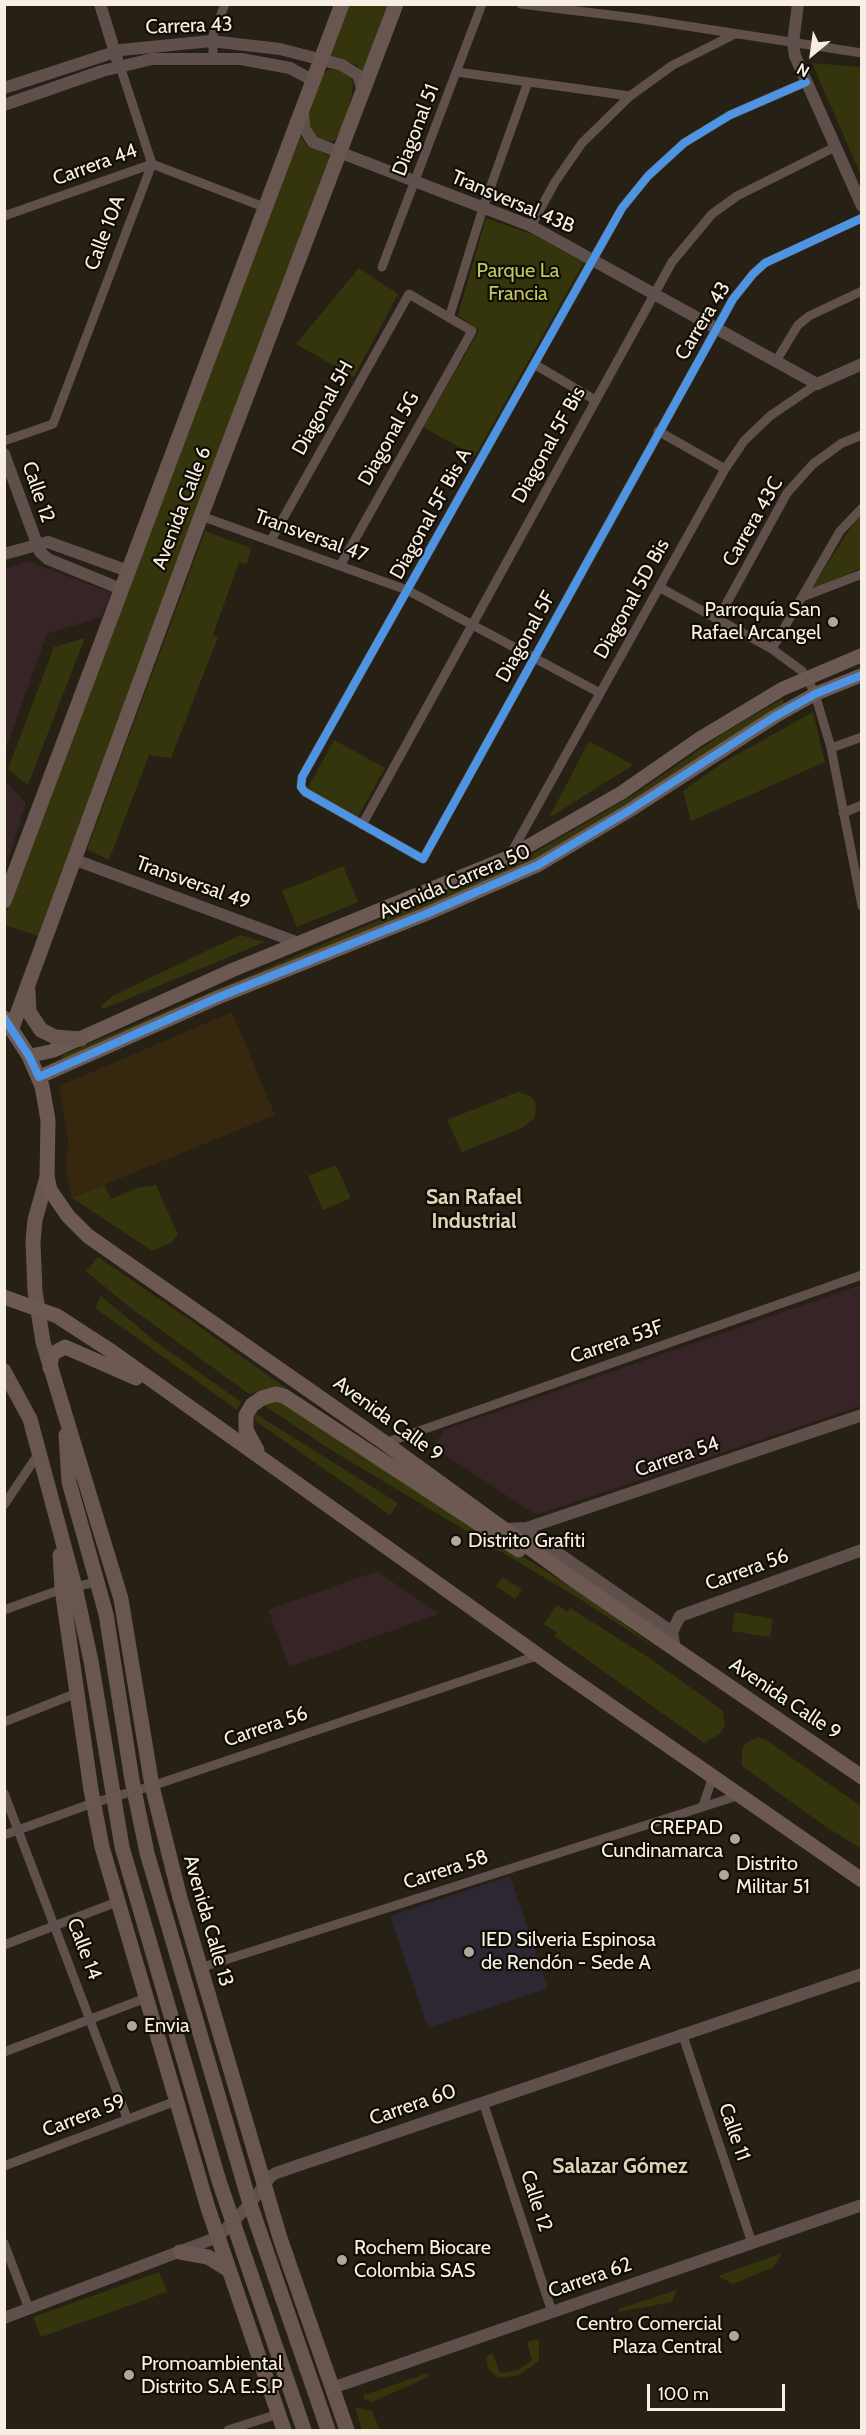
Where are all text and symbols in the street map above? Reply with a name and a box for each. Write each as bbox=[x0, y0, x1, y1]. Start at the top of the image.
street label: Carrera 43 bbox=[145, 12, 233, 40]
north arrow bbox=[782, 24, 842, 84]
text: N bbox=[793, 59, 813, 81]
street label: Diagonal 51 bbox=[387, 81, 445, 179]
street label: Carrera 44 bbox=[50, 139, 140, 191]
street label: Transversal 43B bbox=[448, 165, 578, 239]
street label: Calle 10A bbox=[80, 192, 130, 274]
park label: Parque La Francia bbox=[477, 259, 559, 306]
street label: Carrera 43 bbox=[670, 277, 736, 365]
street label: Diagonal 5H bbox=[287, 357, 359, 459]
street label: Diagonal 5F Bis bbox=[507, 383, 591, 507]
street label: Diagonal 5G bbox=[353, 388, 425, 490]
street label: Avenida Calle 6 bbox=[148, 443, 216, 573]
street label: Diagonal 5F Bis A bbox=[385, 444, 477, 584]
street label: Calle 12 bbox=[16, 458, 60, 526]
street label: Carrera 43C bbox=[718, 473, 788, 571]
street label: Transversal 47 bbox=[251, 504, 371, 568]
street label: Diagonal 5D Bis bbox=[589, 535, 675, 663]
street label: Diagonal 5F bbox=[491, 587, 561, 687]
place label: Parroquía San Rafael Arcangel bbox=[691, 598, 821, 645]
marker: Parroquía San Rafael Arcangel bbox=[826, 615, 840, 629]
street label: Avenida Carrera 50 bbox=[376, 839, 534, 925]
street label: Transversal 49 bbox=[132, 851, 254, 915]
district label: San Rafael Industrial bbox=[426, 1185, 522, 1235]
street label: Carrera 53F bbox=[567, 1315, 667, 1369]
street label: Avenida Calle 9 bbox=[329, 1371, 447, 1467]
street label: Carrera 54 bbox=[632, 1431, 722, 1483]
place label: Distrito Grafiti bbox=[468, 1529, 585, 1553]
marker: Distrito Grafiti bbox=[449, 1534, 463, 1548]
street label: Carrera 56 bbox=[702, 1544, 792, 1596]
street label: Avenida Calle 9 bbox=[725, 1653, 845, 1745]
street label: Carrera 56 bbox=[221, 1701, 311, 1753]
place label: CREPAD Cundinamarca bbox=[601, 1816, 723, 1863]
marker: CREPAD Cundinamarca bbox=[728, 1832, 742, 1846]
street label: Carrera 58 bbox=[401, 1845, 491, 1895]
place label: Distrito Militar 51 bbox=[736, 1852, 810, 1899]
street label: Avenida Calle 13 bbox=[178, 1853, 238, 1989]
marker: Distrito Militar 51 bbox=[717, 1868, 731, 1882]
street label: Calle 14 bbox=[61, 1915, 107, 1983]
place label: IED Silveria Espinosa de Rendón - Sede A bbox=[481, 1928, 656, 1975]
marker: IED Silveria Espinosa de Rendón - Sede A bbox=[462, 1945, 476, 1959]
place label: Envia bbox=[144, 2014, 189, 2038]
marker: Envia bbox=[125, 2019, 139, 2033]
street label: Carrera 60 bbox=[366, 2079, 460, 2131]
street label: Carrera 59 bbox=[39, 2089, 129, 2143]
street label: Calle 11 bbox=[713, 2100, 755, 2164]
district label: Salazar Gómez bbox=[552, 2154, 688, 2180]
street label: Calle 12 bbox=[515, 2167, 557, 2235]
place label: Rochem Biocare Colombia SAS bbox=[354, 2236, 491, 2283]
marker: Rochem Biocare Colombia SAS bbox=[335, 2253, 349, 2267]
street label: Carrera 62 bbox=[545, 2253, 635, 2303]
place label: Centro Comercial Plaza Central bbox=[576, 2312, 722, 2359]
marker: Centro Comercial Plaza Central bbox=[727, 2329, 741, 2343]
place label: Promoambiental Distrito S.A E.S.P bbox=[141, 2352, 283, 2399]
marker: Promoambiental Distrito S.A E.S.P bbox=[122, 2368, 136, 2382]
scale bar bbox=[650, 2372, 788, 2410]
text: 100 m bbox=[658, 2383, 709, 2405]

